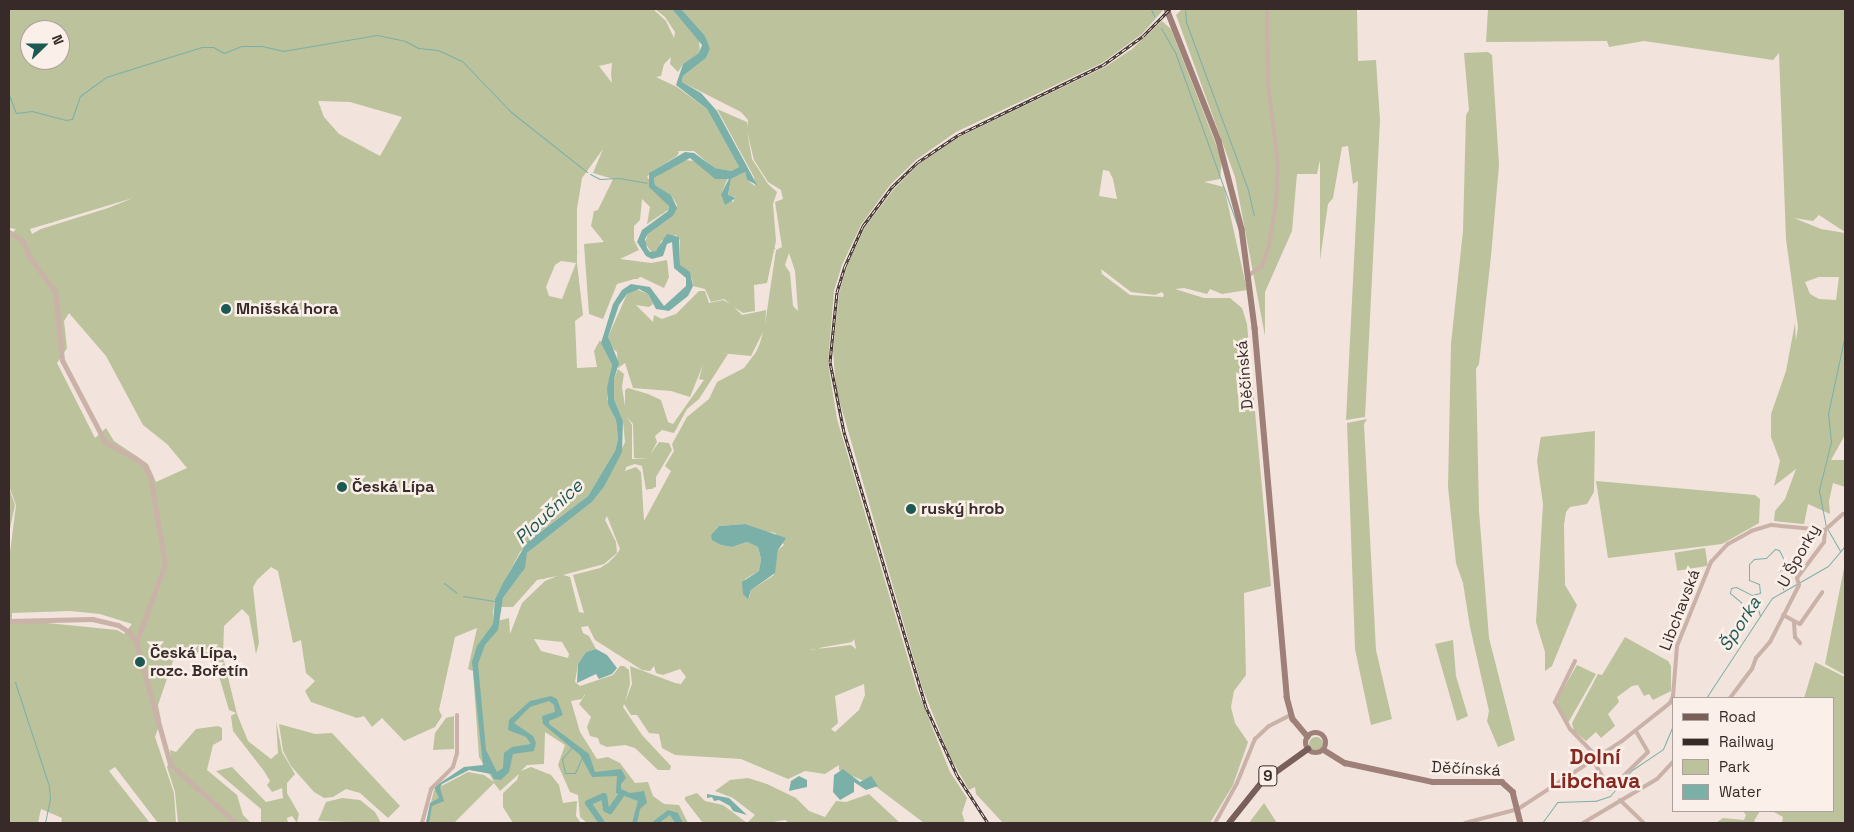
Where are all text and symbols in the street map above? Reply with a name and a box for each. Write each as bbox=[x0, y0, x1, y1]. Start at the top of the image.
north arrow bbox=[20, 20, 70, 70]
text: N bbox=[48, 32, 68, 47]
place label: Mnišská hora bbox=[236, 299, 338, 319]
marker: Mnišská hora bbox=[220, 303, 232, 315]
street label: Děčínská bbox=[1232, 340, 1258, 410]
water label: Ploučnice bbox=[511, 475, 587, 549]
place label: Česká Lípa bbox=[352, 477, 434, 497]
marker: Česká Lípa bbox=[336, 481, 348, 493]
place label: ruský hrob bbox=[921, 499, 1004, 519]
marker: ruský hrob bbox=[905, 503, 917, 515]
street label: U Šporky bbox=[1774, 521, 1824, 591]
street label: Libchavská bbox=[1656, 567, 1704, 653]
water label: Šporka bbox=[1715, 593, 1765, 655]
place label: Česká Lípa, rozc. Bořetín bbox=[150, 643, 249, 681]
marker: Česká Lípa, rozc. Bořetín bbox=[134, 656, 146, 668]
legend bbox=[1672, 697, 1834, 812]
text: Road bbox=[1719, 707, 1756, 726]
text: Railway bbox=[1719, 732, 1774, 751]
district label: Dolní Libchava bbox=[1550, 744, 1640, 794]
text: Park bbox=[1719, 757, 1750, 776]
street label: Děčínská bbox=[1431, 758, 1501, 780]
road number: 9 bbox=[1258, 764, 1278, 788]
text: Water bbox=[1719, 782, 1761, 801]

